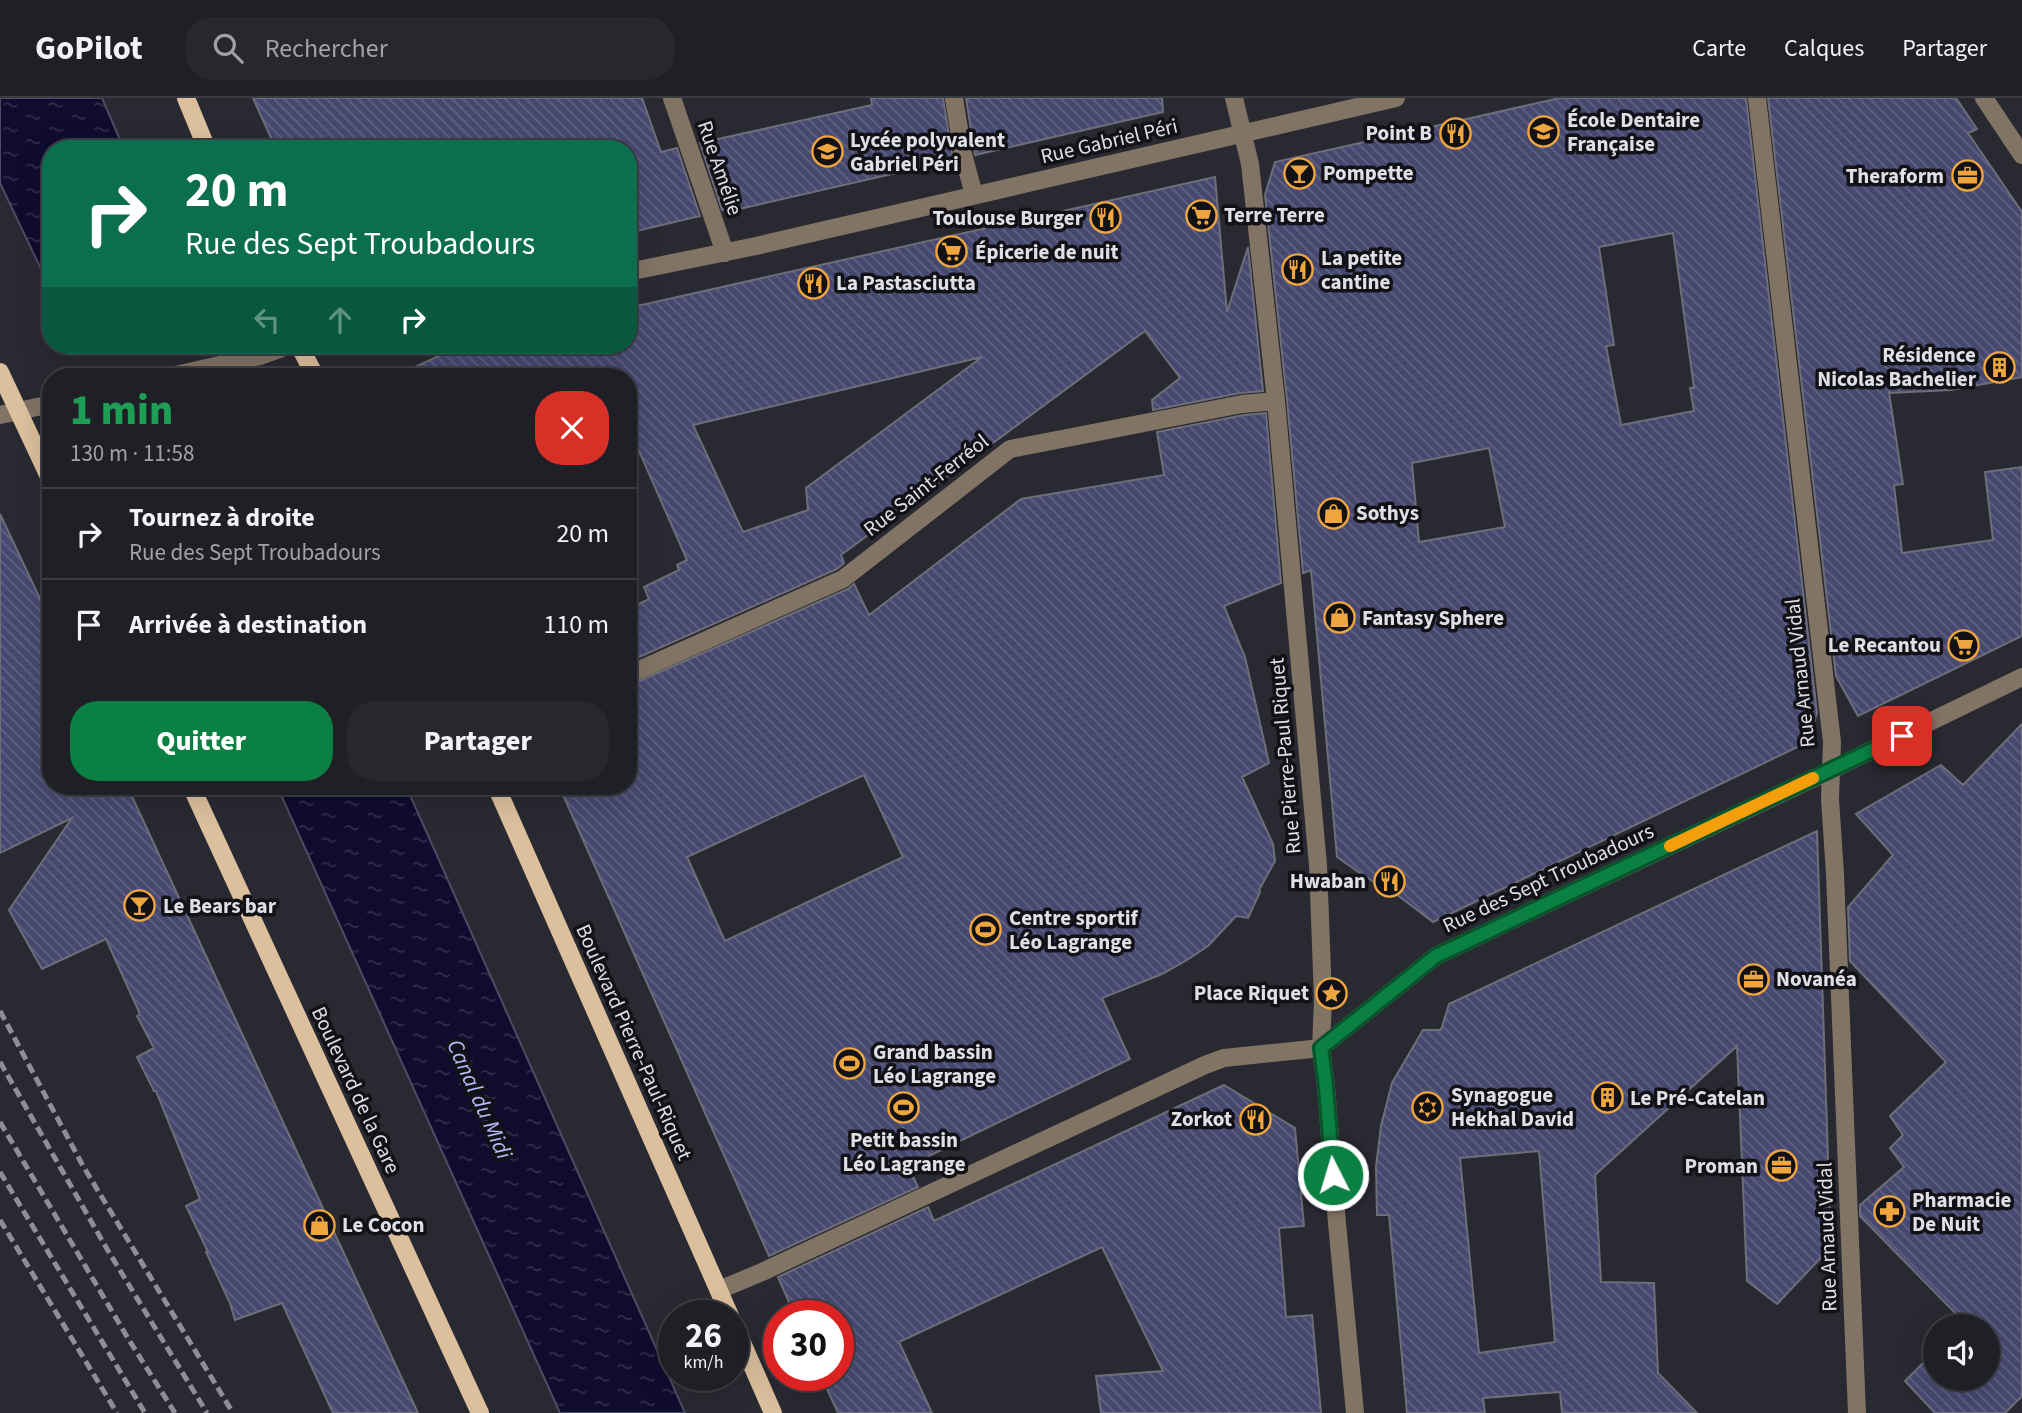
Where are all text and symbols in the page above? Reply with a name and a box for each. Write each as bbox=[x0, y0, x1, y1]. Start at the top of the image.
search box bbox=[185, 17, 675, 80]
text: GoPilot bbox=[35, 25, 143, 72]
icon: search bbox=[209, 29, 247, 67]
text: Rechercher bbox=[265, 30, 388, 67]
text: Carte bbox=[1692, 31, 1746, 66]
text: Calques bbox=[1784, 31, 1864, 66]
text: Partager bbox=[1902, 31, 1987, 66]
place label: École Dentaire Française bbox=[1567, 105, 1700, 159]
street label: Rue Gabriel Péri bbox=[1038, 111, 1180, 171]
school or university icon: École Dentaire Française bbox=[1527, 115, 1561, 149]
restaurant icon: Point B bbox=[1438, 116, 1472, 150]
street label: Rue Amélie bbox=[690, 117, 750, 219]
place label: Point B bbox=[1366, 118, 1432, 148]
place label: Lycée polyvalent Gabriel Péri bbox=[850, 125, 1005, 179]
school or university icon: Lycée polyvalent Gabriel Péri bbox=[810, 135, 844, 169]
text: 20 m bbox=[185, 156, 289, 226]
bar icon: Pompette bbox=[1283, 156, 1317, 190]
place label: Pompette bbox=[1323, 158, 1414, 188]
office icon: Theraform bbox=[1950, 159, 1984, 193]
place label: Theraform bbox=[1846, 161, 1944, 191]
icon: right bbox=[70, 168, 161, 259]
supermarket icon: Terre Terre bbox=[1184, 198, 1218, 232]
place label: Terre Terre bbox=[1224, 200, 1325, 230]
restaurant icon: Toulouse Burger bbox=[1089, 201, 1123, 235]
place label: Toulouse Burger bbox=[933, 203, 1084, 233]
text: Rue des Sept Troubadours bbox=[185, 221, 535, 267]
supermarket icon: Épicerie de nuit bbox=[935, 235, 969, 269]
place label: Épicerie de nuit bbox=[975, 237, 1119, 267]
place label: La petite cantine bbox=[1321, 243, 1402, 297]
restaurant icon: La petite cantine bbox=[1281, 253, 1315, 287]
restaurant icon: La Pastasciutta bbox=[796, 266, 830, 300]
place label: La Pastasciutta bbox=[836, 268, 976, 298]
icon: left bbox=[248, 301, 286, 339]
icon: ahead bbox=[321, 301, 359, 339]
icon: right bbox=[394, 301, 432, 339]
place label: Résidence Nicolas Bachelier bbox=[1817, 340, 1977, 394]
building icon: Résidence Nicolas Bachelier bbox=[1982, 350, 2016, 384]
text: 1 min bbox=[70, 381, 173, 441]
button: close bbox=[535, 391, 609, 465]
street label: Rue Saint-Ferréol bbox=[857, 427, 995, 543]
text: 130 m · 11:58 bbox=[70, 437, 194, 470]
shop icon: Sothys bbox=[1316, 496, 1350, 530]
place label: Sothys bbox=[1356, 498, 1419, 528]
text: Tournez à droite bbox=[129, 499, 315, 536]
icon: right bbox=[70, 515, 108, 553]
text: 20 m bbox=[556, 515, 609, 552]
text: Rue des Sept Troubadours bbox=[129, 536, 381, 569]
street label: Rue Arnaud Vidal bbox=[1777, 597, 1823, 749]
shop icon: Fantasy Sphere bbox=[1322, 601, 1356, 635]
place label: Fantasy Sphere bbox=[1362, 603, 1504, 633]
icon: arrive bbox=[70, 606, 108, 644]
text: Arrivée à destination bbox=[129, 606, 367, 643]
text: 110 m bbox=[543, 606, 609, 643]
supermarket icon: Le Recantou bbox=[1947, 628, 1981, 662]
place label: Le Recantou bbox=[1828, 630, 1941, 660]
street label: Rue Pierre-Paul Riquet bbox=[1261, 657, 1309, 855]
button: Quitter bbox=[70, 701, 333, 781]
button: Partager bbox=[347, 701, 609, 781]
pin bbox=[1872, 706, 1932, 766]
icon: arrive bbox=[1883, 717, 1921, 755]
street label: Rue des Sept Troubadours bbox=[1438, 816, 1659, 940]
restaurant icon: Hwaban bbox=[1372, 864, 1406, 898]
place label: Hwaban bbox=[1290, 866, 1366, 896]
bar icon: Le Bears bar bbox=[123, 889, 157, 923]
place label: Le Bears bar bbox=[163, 891, 277, 921]
place label: Centre sportif Léo Lagrange bbox=[1009, 903, 1139, 957]
sports icon: Centre sportif Léo Lagrange bbox=[969, 913, 1003, 947]
street label: Boulevard Pierre-Paul-Riquet bbox=[568, 919, 700, 1165]
office icon: Novanéa bbox=[1736, 962, 1770, 996]
place label: Novanéa bbox=[1776, 964, 1857, 994]
place icon: Place Riquet bbox=[1315, 976, 1349, 1010]
place label: Place Riquet bbox=[1194, 978, 1309, 1008]
street label: Boulevard de la Gare bbox=[304, 1001, 408, 1179]
water label: Canal du Midi bbox=[438, 1034, 521, 1165]
place label: Grand bassin Léo Lagrange bbox=[873, 1037, 996, 1091]
sports icon: Grand bassin Léo Lagrange bbox=[833, 1047, 867, 1081]
place label: Synagogue Hekhal David bbox=[1451, 1080, 1574, 1134]
building icon: Le Pré-Catelan bbox=[1590, 1081, 1624, 1115]
place label: Le Pré-Catelan bbox=[1630, 1083, 1765, 1113]
synagogue icon: Synagogue Hekhal David bbox=[1411, 1090, 1445, 1124]
sports icon: Petit bassin Léo Lagrange bbox=[887, 1091, 921, 1125]
restaurant icon: Zorkot bbox=[1238, 1102, 1272, 1136]
place label: Zorkot bbox=[1171, 1104, 1232, 1134]
place label: Petit bassin Léo Lagrange bbox=[842, 1125, 966, 1179]
position arrow bbox=[1296, 1138, 1370, 1212]
office icon: Proman bbox=[1764, 1149, 1798, 1183]
place label: Proman bbox=[1685, 1151, 1758, 1181]
street label: Rue Arnaud Vidal bbox=[1809, 1162, 1845, 1312]
place label: Pharmacie De Nuit bbox=[1912, 1185, 2012, 1239]
pharmacy icon: Pharmacie De Nuit bbox=[1872, 1195, 1906, 1229]
shop icon: Le Cocon bbox=[302, 1208, 336, 1242]
place label: Le Cocon bbox=[342, 1210, 424, 1240]
speed limit sign: 30 bbox=[763, 1300, 854, 1391]
text: 26 bbox=[685, 1311, 722, 1361]
map controls bbox=[1923, 1314, 2000, 1391]
button: sound bbox=[1923, 1314, 2000, 1391]
text: km/h bbox=[684, 1350, 723, 1375]

